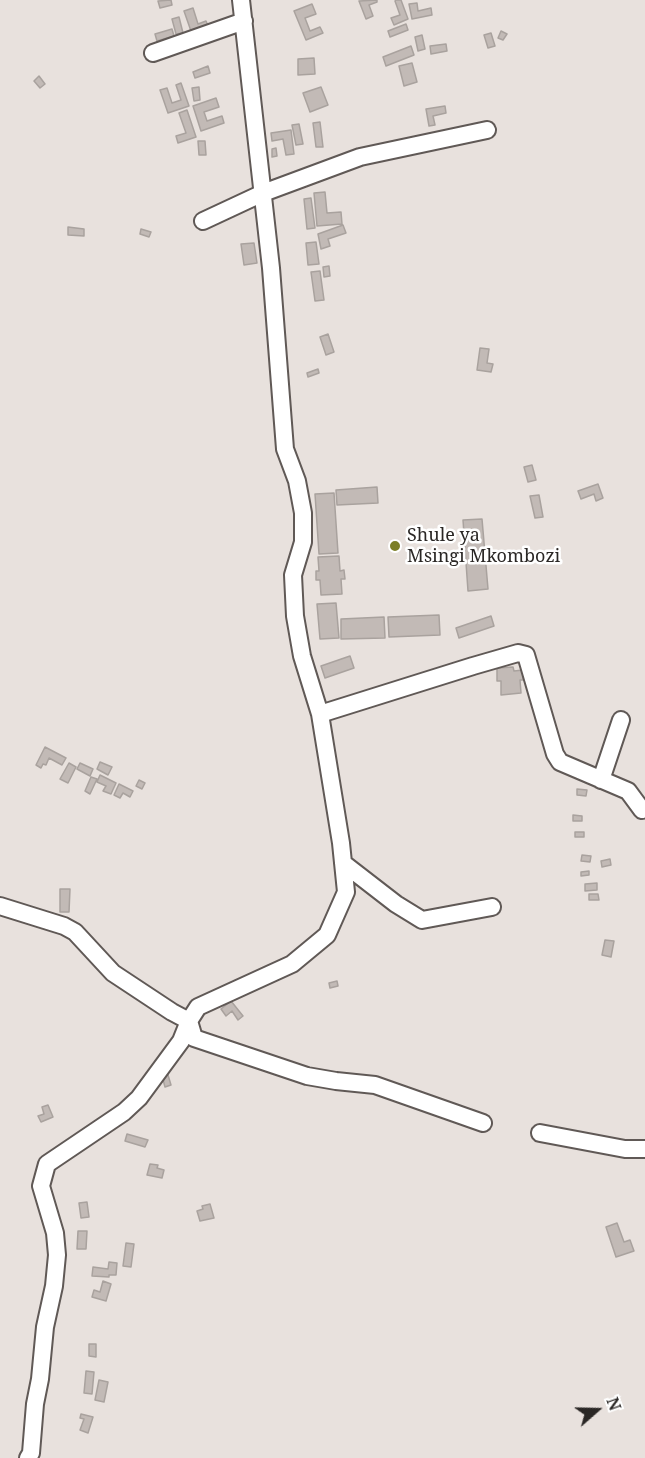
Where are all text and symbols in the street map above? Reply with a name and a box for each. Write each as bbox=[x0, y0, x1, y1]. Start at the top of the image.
place label: Shule ya Msingi Mkombozi bbox=[407, 525, 560, 568]
marker: Shule ya Msingi Mkombozi bbox=[388, 539, 402, 553]
north arrow bbox=[567, 1380, 627, 1440]
text: N bbox=[601, 1394, 626, 1414]

